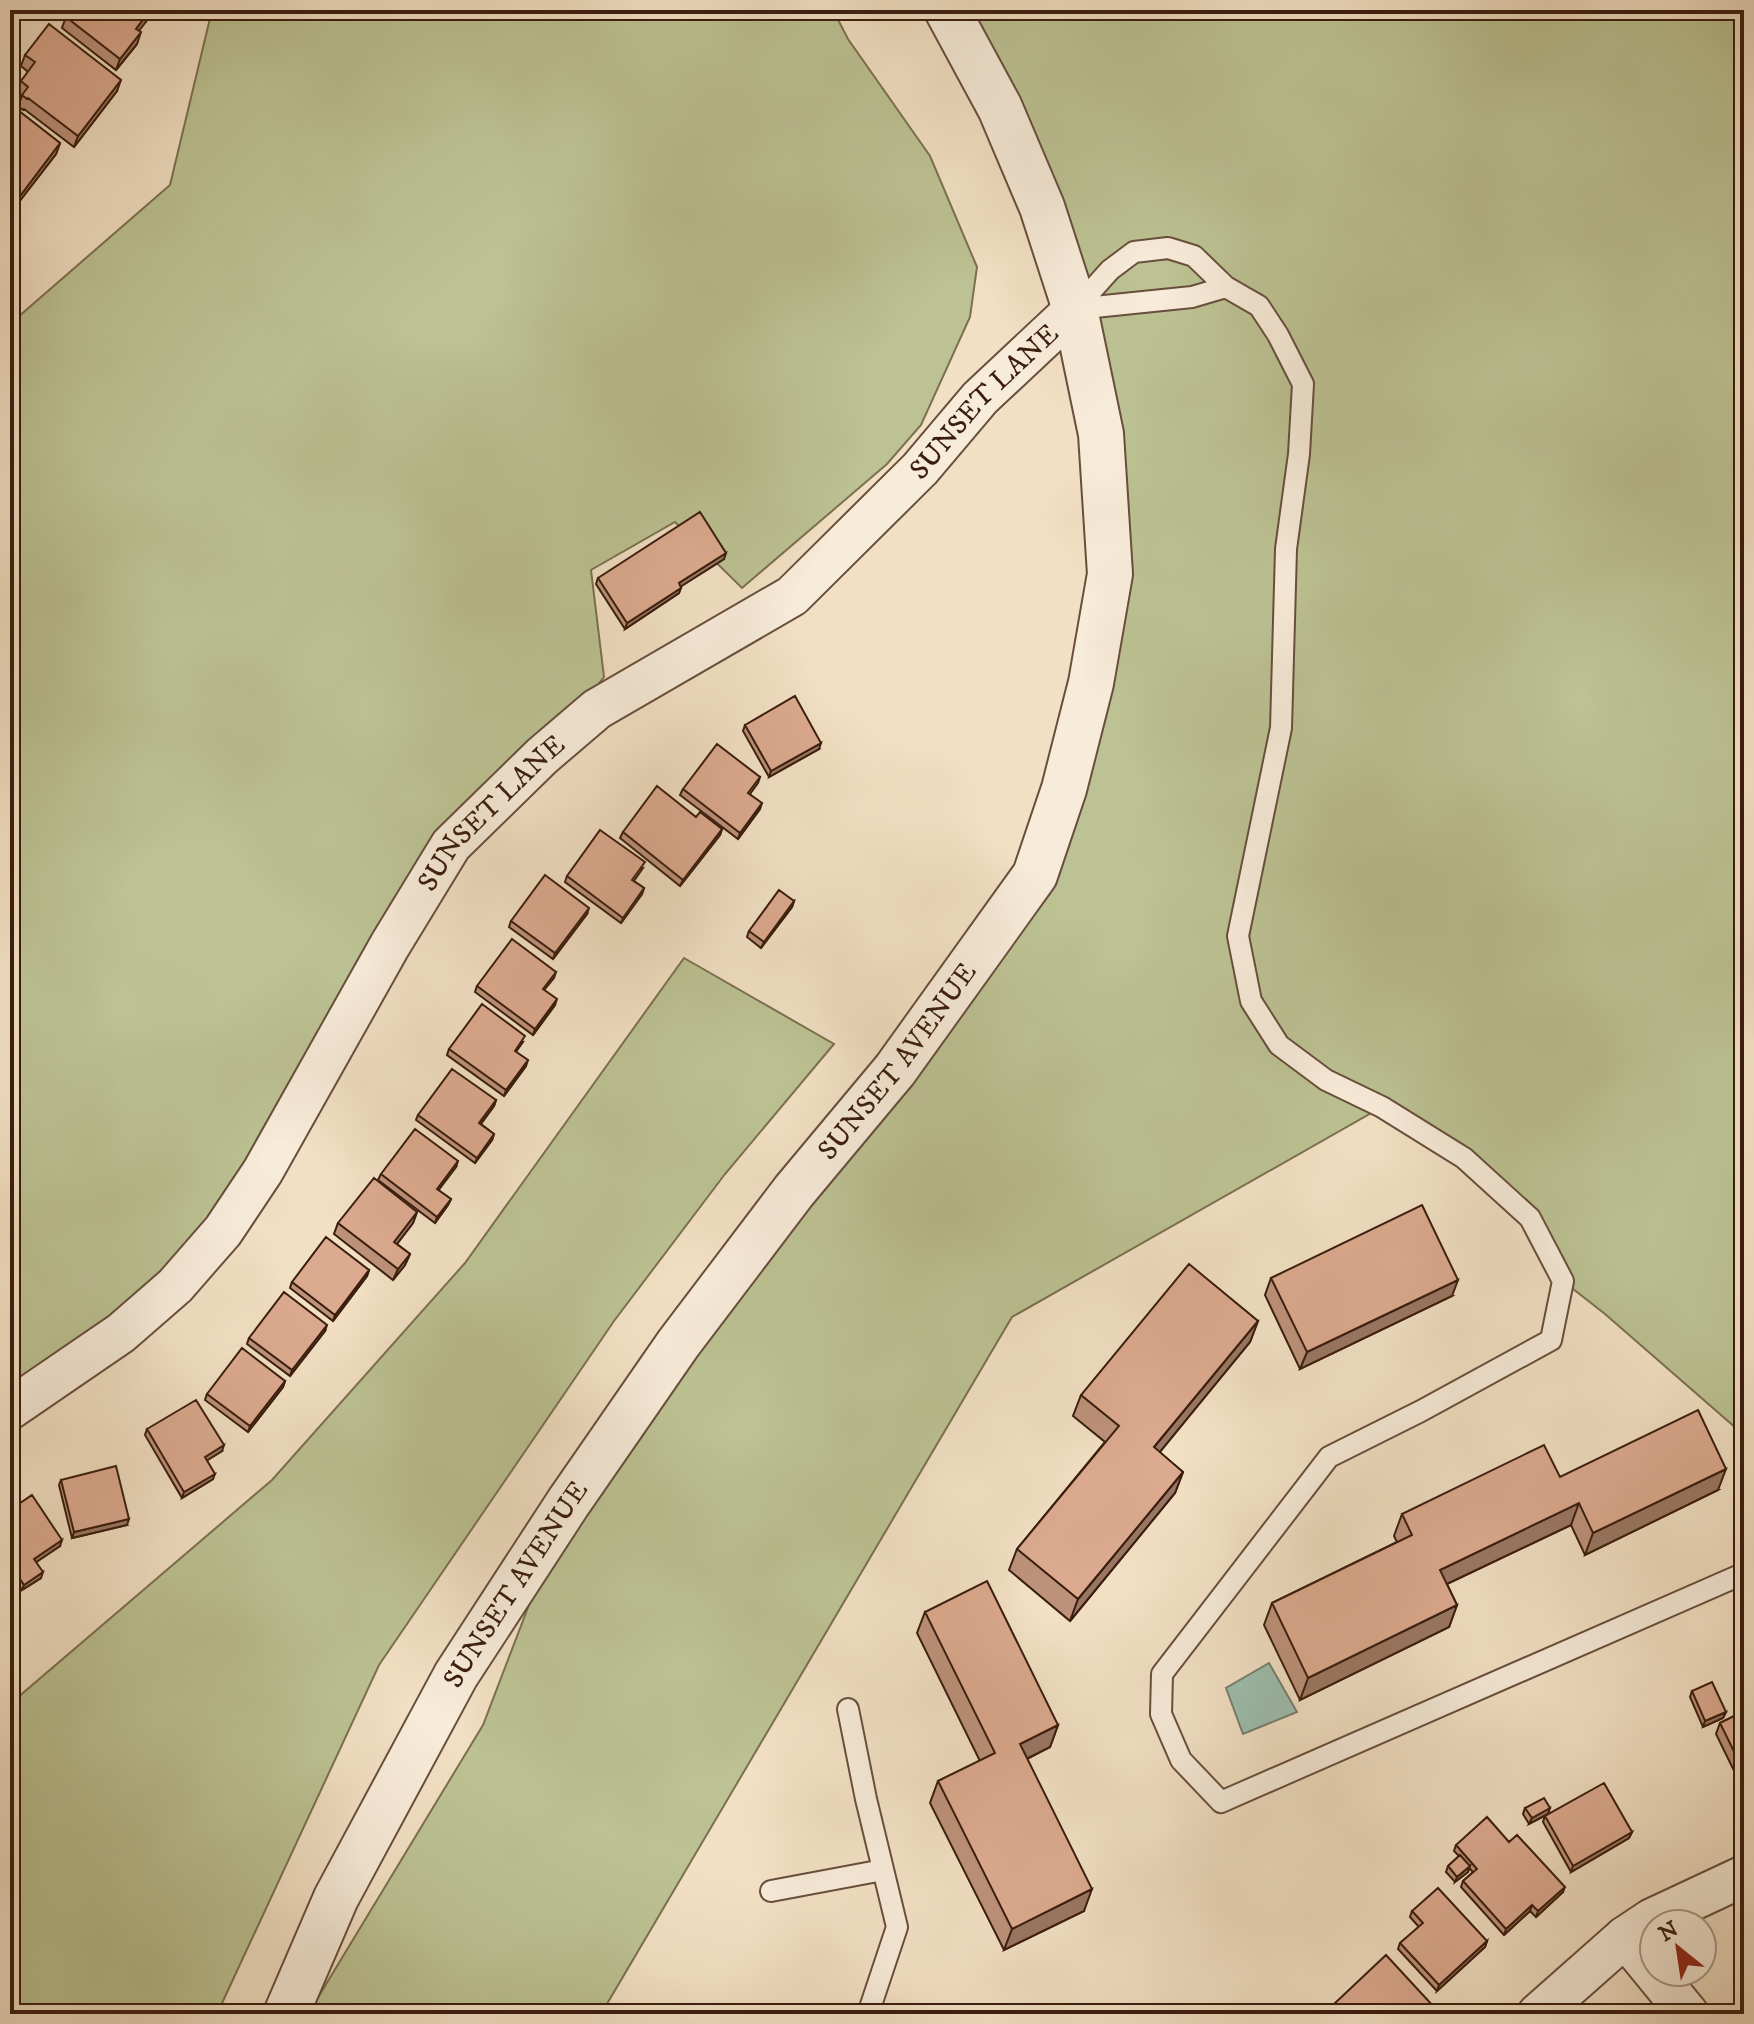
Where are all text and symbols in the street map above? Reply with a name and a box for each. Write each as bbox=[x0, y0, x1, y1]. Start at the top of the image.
street label: SUNSET LANE bbox=[902, 316, 1066, 487]
street label: SUNSET LANE bbox=[410, 727, 572, 897]
street label: SUNSET AVENUE bbox=[810, 956, 984, 1167]
street label: SUNSET AVENUE bbox=[435, 1474, 596, 1693]
north arrow bbox=[1638, 1908, 1718, 1988]
text: N bbox=[1654, 1916, 1683, 1948]

